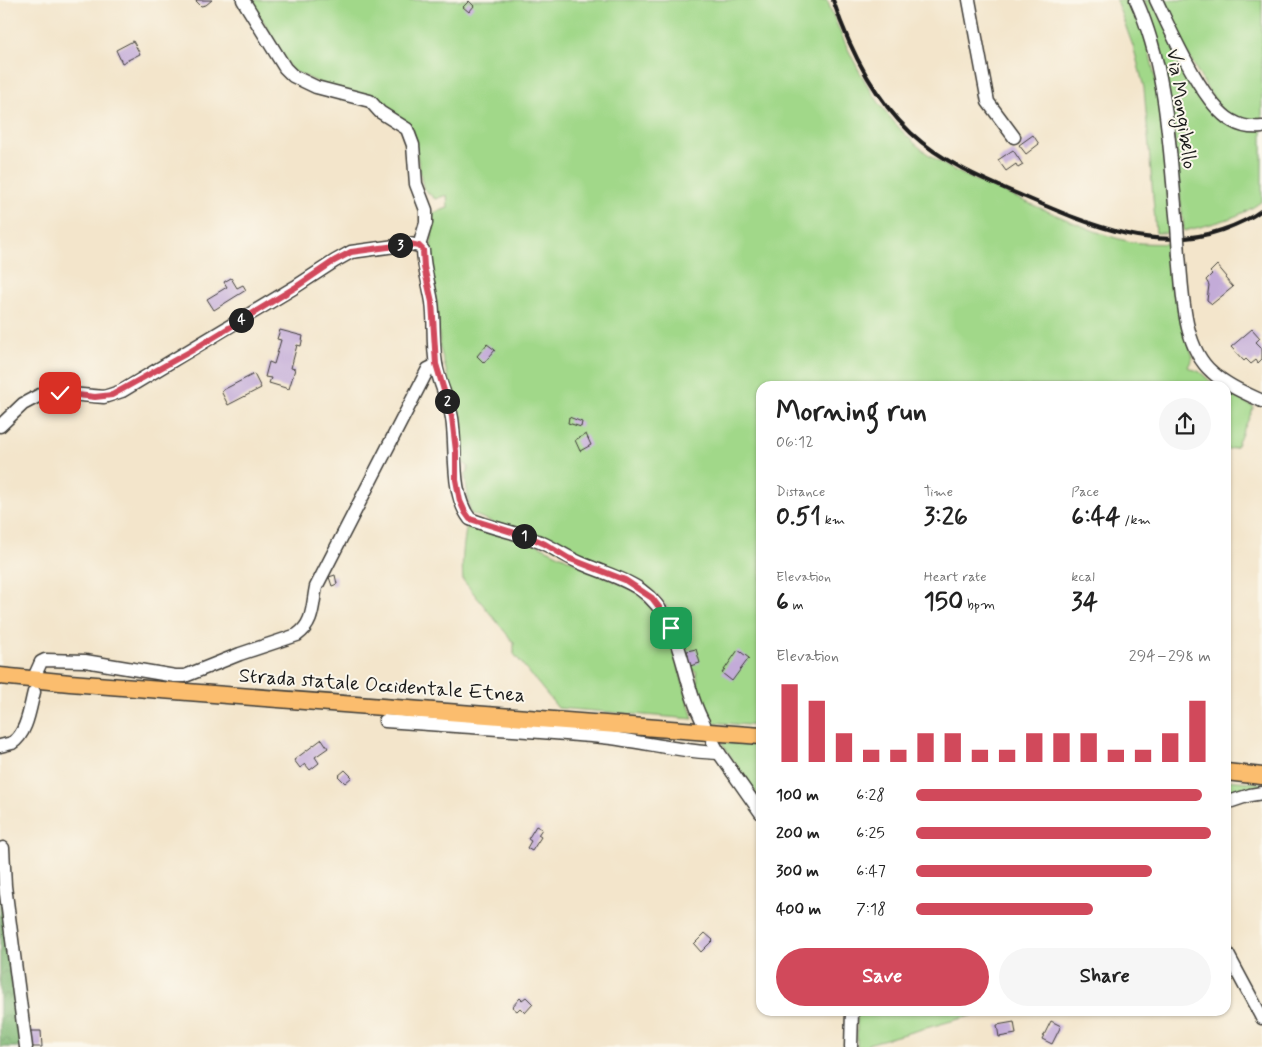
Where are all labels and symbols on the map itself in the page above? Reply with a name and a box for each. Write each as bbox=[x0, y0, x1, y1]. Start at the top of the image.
street label: Via Mongibello bbox=[1158, 47, 1203, 171]
pin: 3 bbox=[388, 232, 412, 258]
pin: 4 bbox=[228, 308, 254, 332]
pin bbox=[39, 372, 81, 414]
pin: 2 bbox=[434, 388, 460, 414]
pin: 1 bbox=[512, 524, 536, 548]
pin bbox=[650, 607, 692, 649]
street label: Strada statale Occidentale Etnea bbox=[238, 663, 526, 709]

